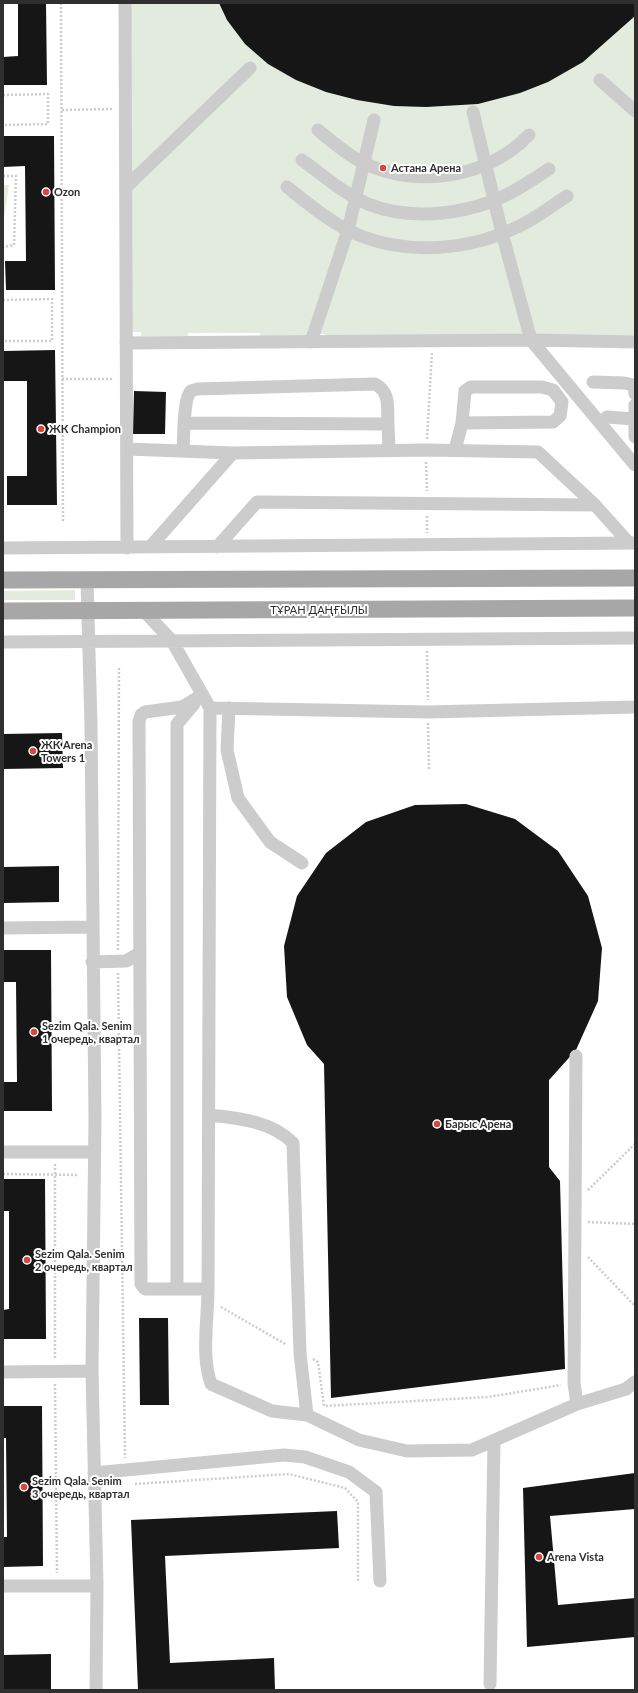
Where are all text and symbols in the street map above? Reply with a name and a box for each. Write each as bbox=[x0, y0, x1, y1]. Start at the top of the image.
place label: Астана Арена bbox=[391, 161, 461, 175]
marker: Астана Арена bbox=[378, 163, 388, 173]
place label: Ozon bbox=[54, 185, 80, 199]
marker: Ozon bbox=[41, 187, 51, 197]
place label: ЖК Champion bbox=[49, 422, 121, 436]
marker: ЖК Champion bbox=[36, 424, 46, 434]
street label: ТҰРАН ДАҢҒЫЛЫ bbox=[270, 603, 368, 617]
place label: ЖК Arena Towers 1 bbox=[41, 738, 92, 764]
marker: ЖК Arena Towers 1 bbox=[28, 746, 38, 756]
place label: Sezim Qala. Senim 1 очередь, квартал bbox=[42, 1019, 140, 1045]
marker: Sezim Qala. Senim 1 очередь, квартал bbox=[29, 1027, 39, 1037]
place label: Барыс Арена bbox=[445, 1117, 511, 1131]
marker: Барыс Арена bbox=[432, 1119, 442, 1129]
place label: Sezim Qala. Senim 2 очередь, квартал bbox=[35, 1247, 133, 1273]
marker: Sezim Qala. Senim 2 очередь, квартал bbox=[22, 1255, 32, 1265]
place label: Sezim Qala. Senim 3 очередь, квартал bbox=[32, 1474, 130, 1500]
marker: Sezim Qala. Senim 3 очередь, квартал bbox=[19, 1482, 29, 1492]
place label: Arena Vista bbox=[547, 1550, 604, 1564]
marker: Arena Vista bbox=[534, 1552, 544, 1562]

